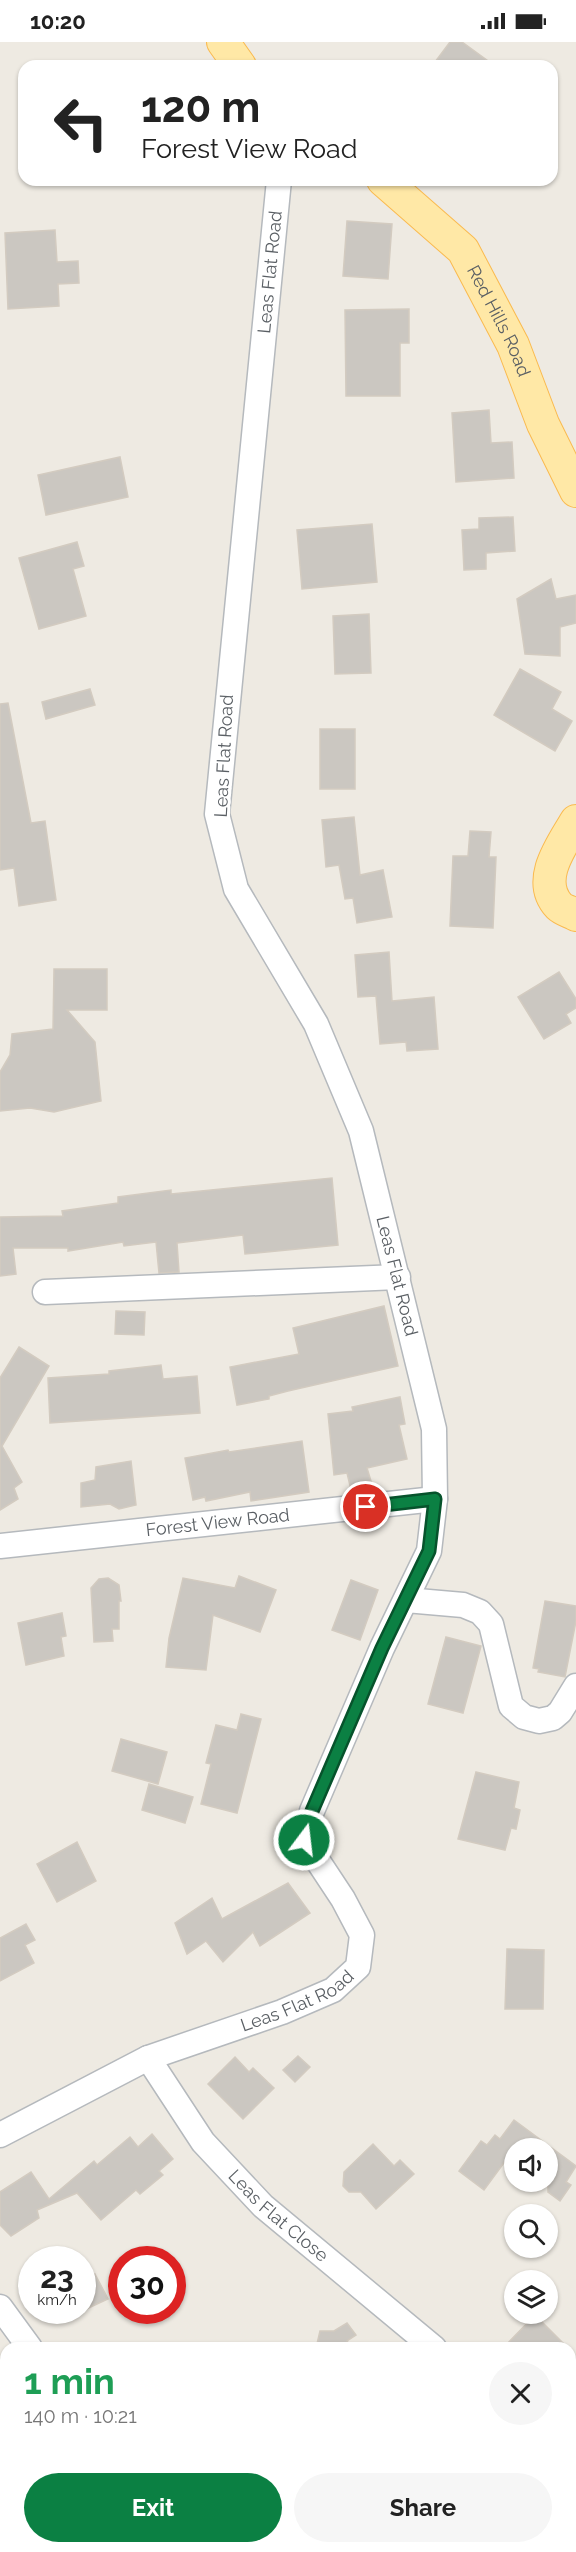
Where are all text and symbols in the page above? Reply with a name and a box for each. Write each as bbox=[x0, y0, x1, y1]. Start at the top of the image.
text: 10:20 bbox=[30, 8, 86, 34]
text: 120 m bbox=[141, 83, 260, 132]
icon: left bbox=[42, 84, 120, 162]
text: Forest View Road bbox=[141, 133, 358, 164]
street label: Leas Flat Road bbox=[253, 210, 286, 334]
street label: Red Hills Road bbox=[463, 262, 535, 379]
street label: Leas Flat Road bbox=[210, 694, 237, 818]
street label: Leas Flat Road bbox=[372, 1214, 423, 1338]
pin bbox=[340, 1481, 391, 1532]
icon: arrive bbox=[349, 1490, 382, 1523]
street label: Forest View Road bbox=[145, 1504, 291, 1540]
position arrow bbox=[272, 1808, 336, 1872]
street label: Leas Flat Road bbox=[238, 1965, 358, 2035]
map controls bbox=[504, 2138, 558, 2324]
button: sound bbox=[504, 2138, 558, 2192]
street label: Leas Flat Close bbox=[224, 2165, 333, 2266]
button: search bbox=[504, 2204, 558, 2258]
speed limit sign: 30 bbox=[108, 2246, 186, 2324]
text: 23 bbox=[40, 2260, 74, 2295]
button: layers bbox=[504, 2270, 558, 2324]
text: km/h bbox=[37, 2291, 77, 2309]
text: 1 min bbox=[24, 2360, 115, 2402]
button: close bbox=[489, 2362, 552, 2425]
text: 140 m · 10:21 bbox=[24, 2404, 137, 2428]
button: Exit bbox=[24, 2473, 282, 2542]
button: Share bbox=[294, 2473, 552, 2542]

